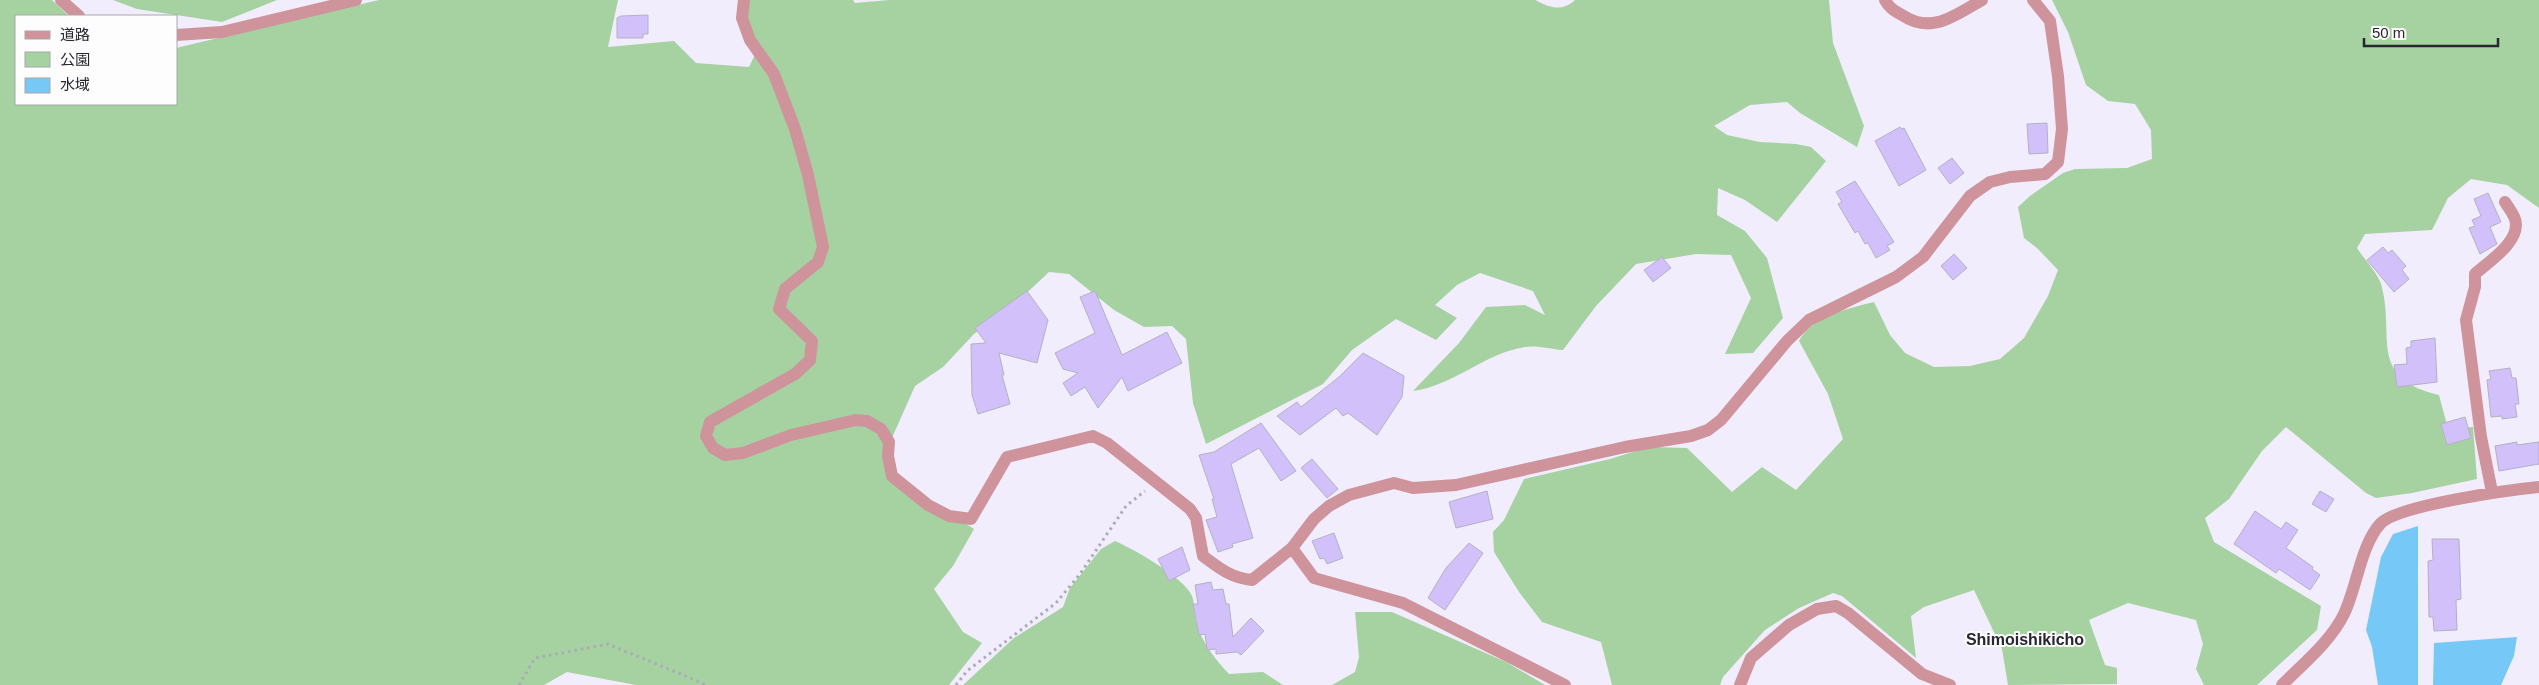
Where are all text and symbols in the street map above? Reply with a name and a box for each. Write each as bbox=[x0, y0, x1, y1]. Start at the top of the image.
legend bbox=[15, 15, 178, 105]
scale bar bbox=[2364, 15, 2498, 47]
text: 50 m bbox=[2372, 24, 2405, 41]
text: 道路 bbox=[60, 26, 90, 43]
text: 公園 bbox=[60, 51, 90, 68]
text: 水域 bbox=[60, 76, 90, 93]
district label: Shimoishikicho bbox=[1966, 631, 2084, 648]

